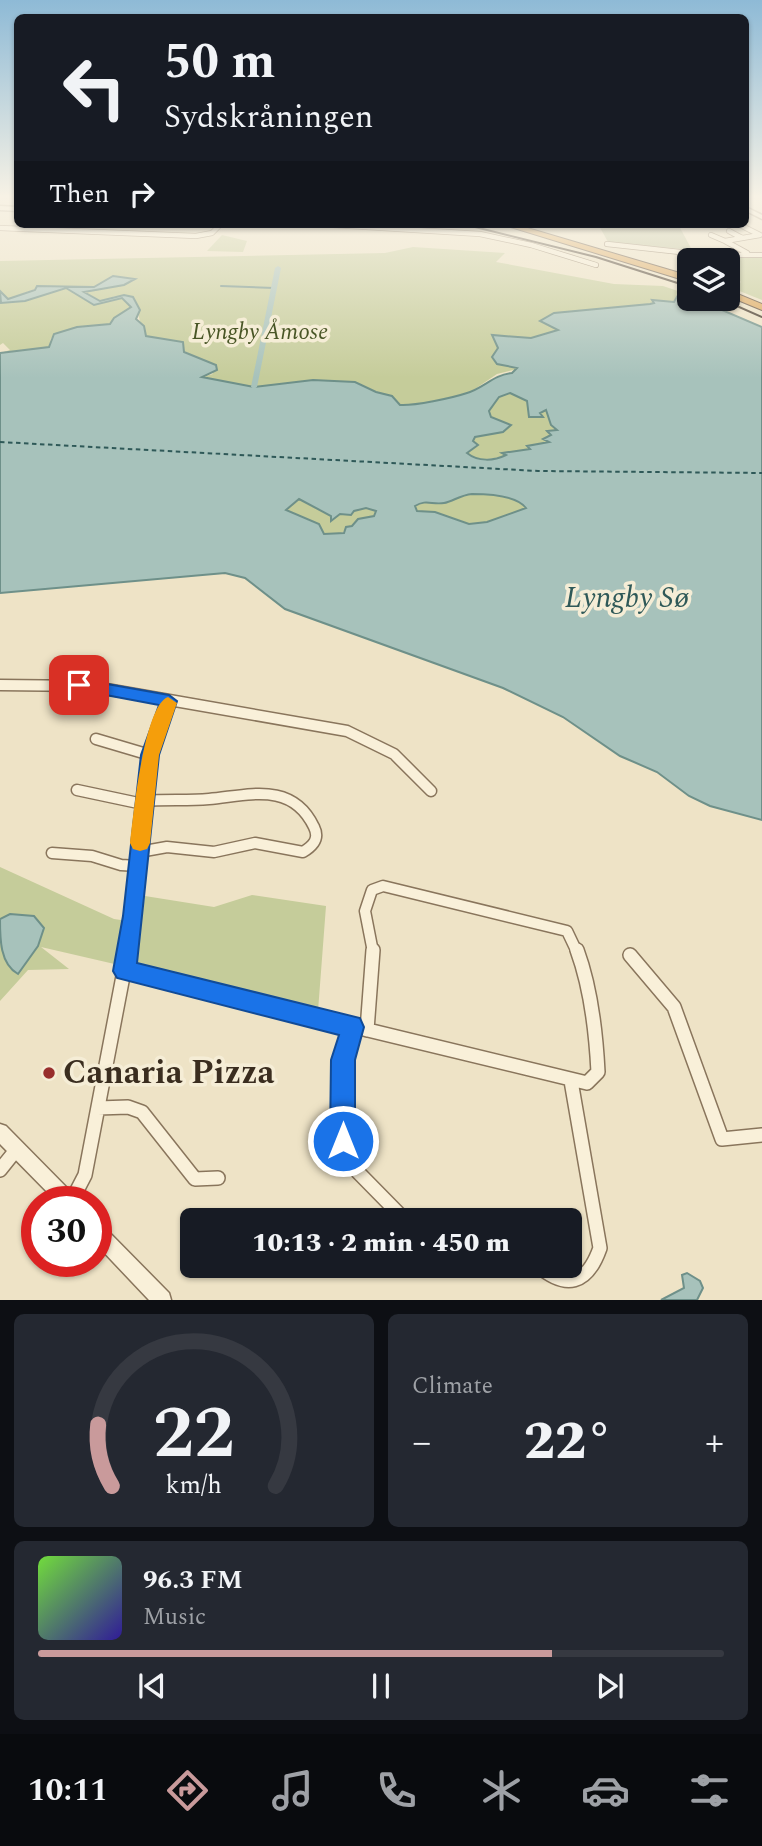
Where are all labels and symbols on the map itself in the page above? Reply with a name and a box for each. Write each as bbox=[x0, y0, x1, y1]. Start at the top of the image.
park label: Lyngby Åmose bbox=[192, 315, 328, 350]
water label: Lyngby Sø bbox=[565, 575, 689, 621]
pin bbox=[49, 655, 109, 715]
place label: Canaria Pizza bbox=[63, 1048, 275, 1098]
marker: Canaria Pizza bbox=[41, 1065, 57, 1081]
position arrow bbox=[306, 1104, 380, 1178]
speed limit sign: 30 bbox=[21, 1186, 112, 1277]

